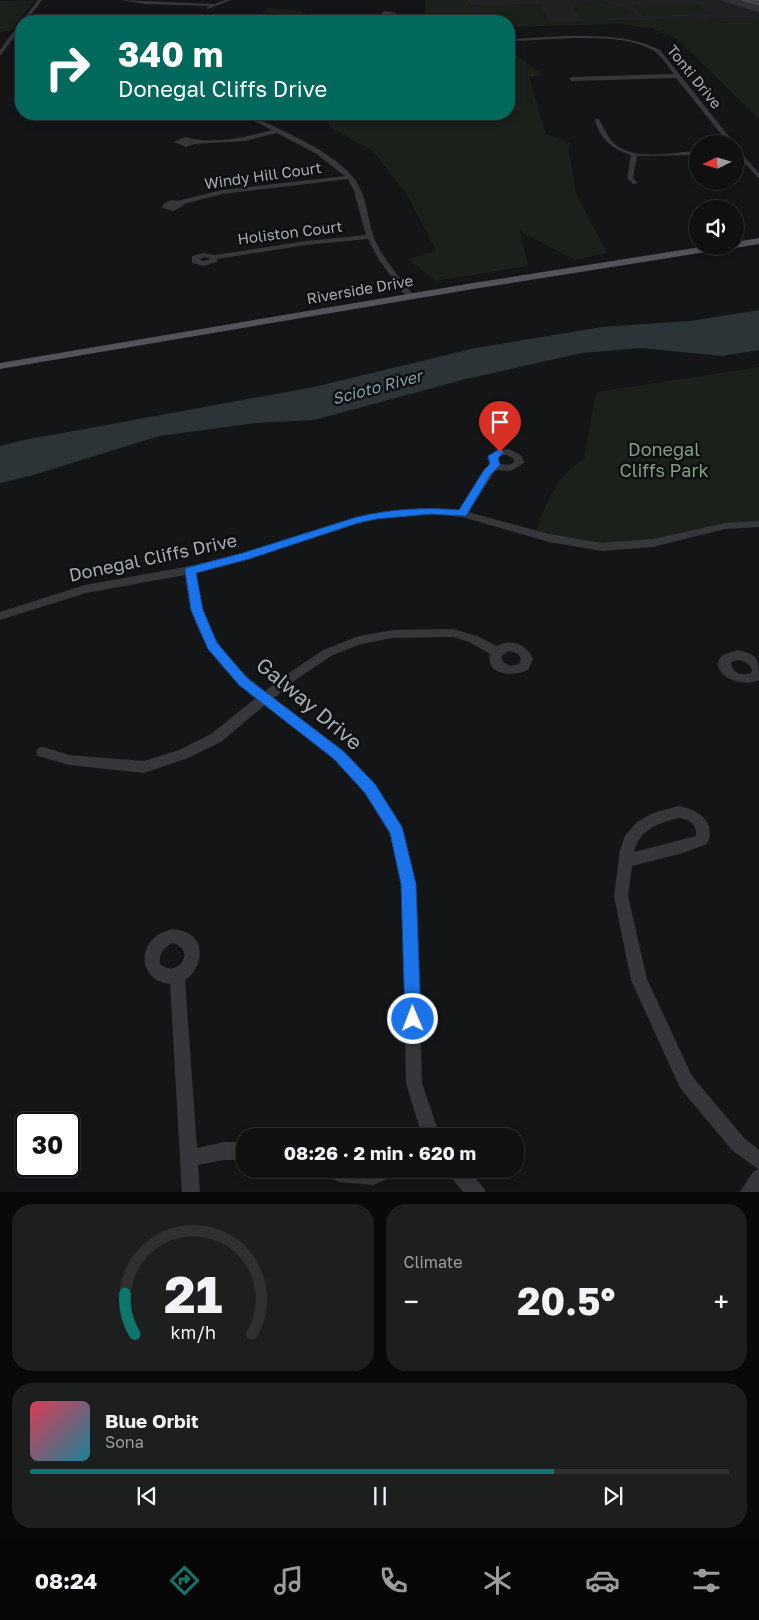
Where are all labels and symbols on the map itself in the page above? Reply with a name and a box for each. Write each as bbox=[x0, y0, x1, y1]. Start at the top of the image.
street label: Tonti Drive bbox=[664, 41, 726, 112]
north arrow bbox=[689, 135, 744, 190]
street label: Windy Hill Court bbox=[203, 158, 323, 192]
street label: Holiston Court bbox=[236, 217, 343, 247]
street label: Riverside Drive bbox=[305, 271, 415, 307]
water label: Scioto River bbox=[330, 365, 427, 409]
pin bbox=[479, 401, 521, 452]
park label: Donegal Cliffs Park bbox=[619, 438, 709, 481]
street label: Donegal Cliffs Drive bbox=[67, 528, 239, 586]
street label: Galway Drive bbox=[251, 651, 368, 755]
position arrow bbox=[386, 992, 438, 1044]
speed limit sign: 30 bbox=[15, 1112, 80, 1177]

